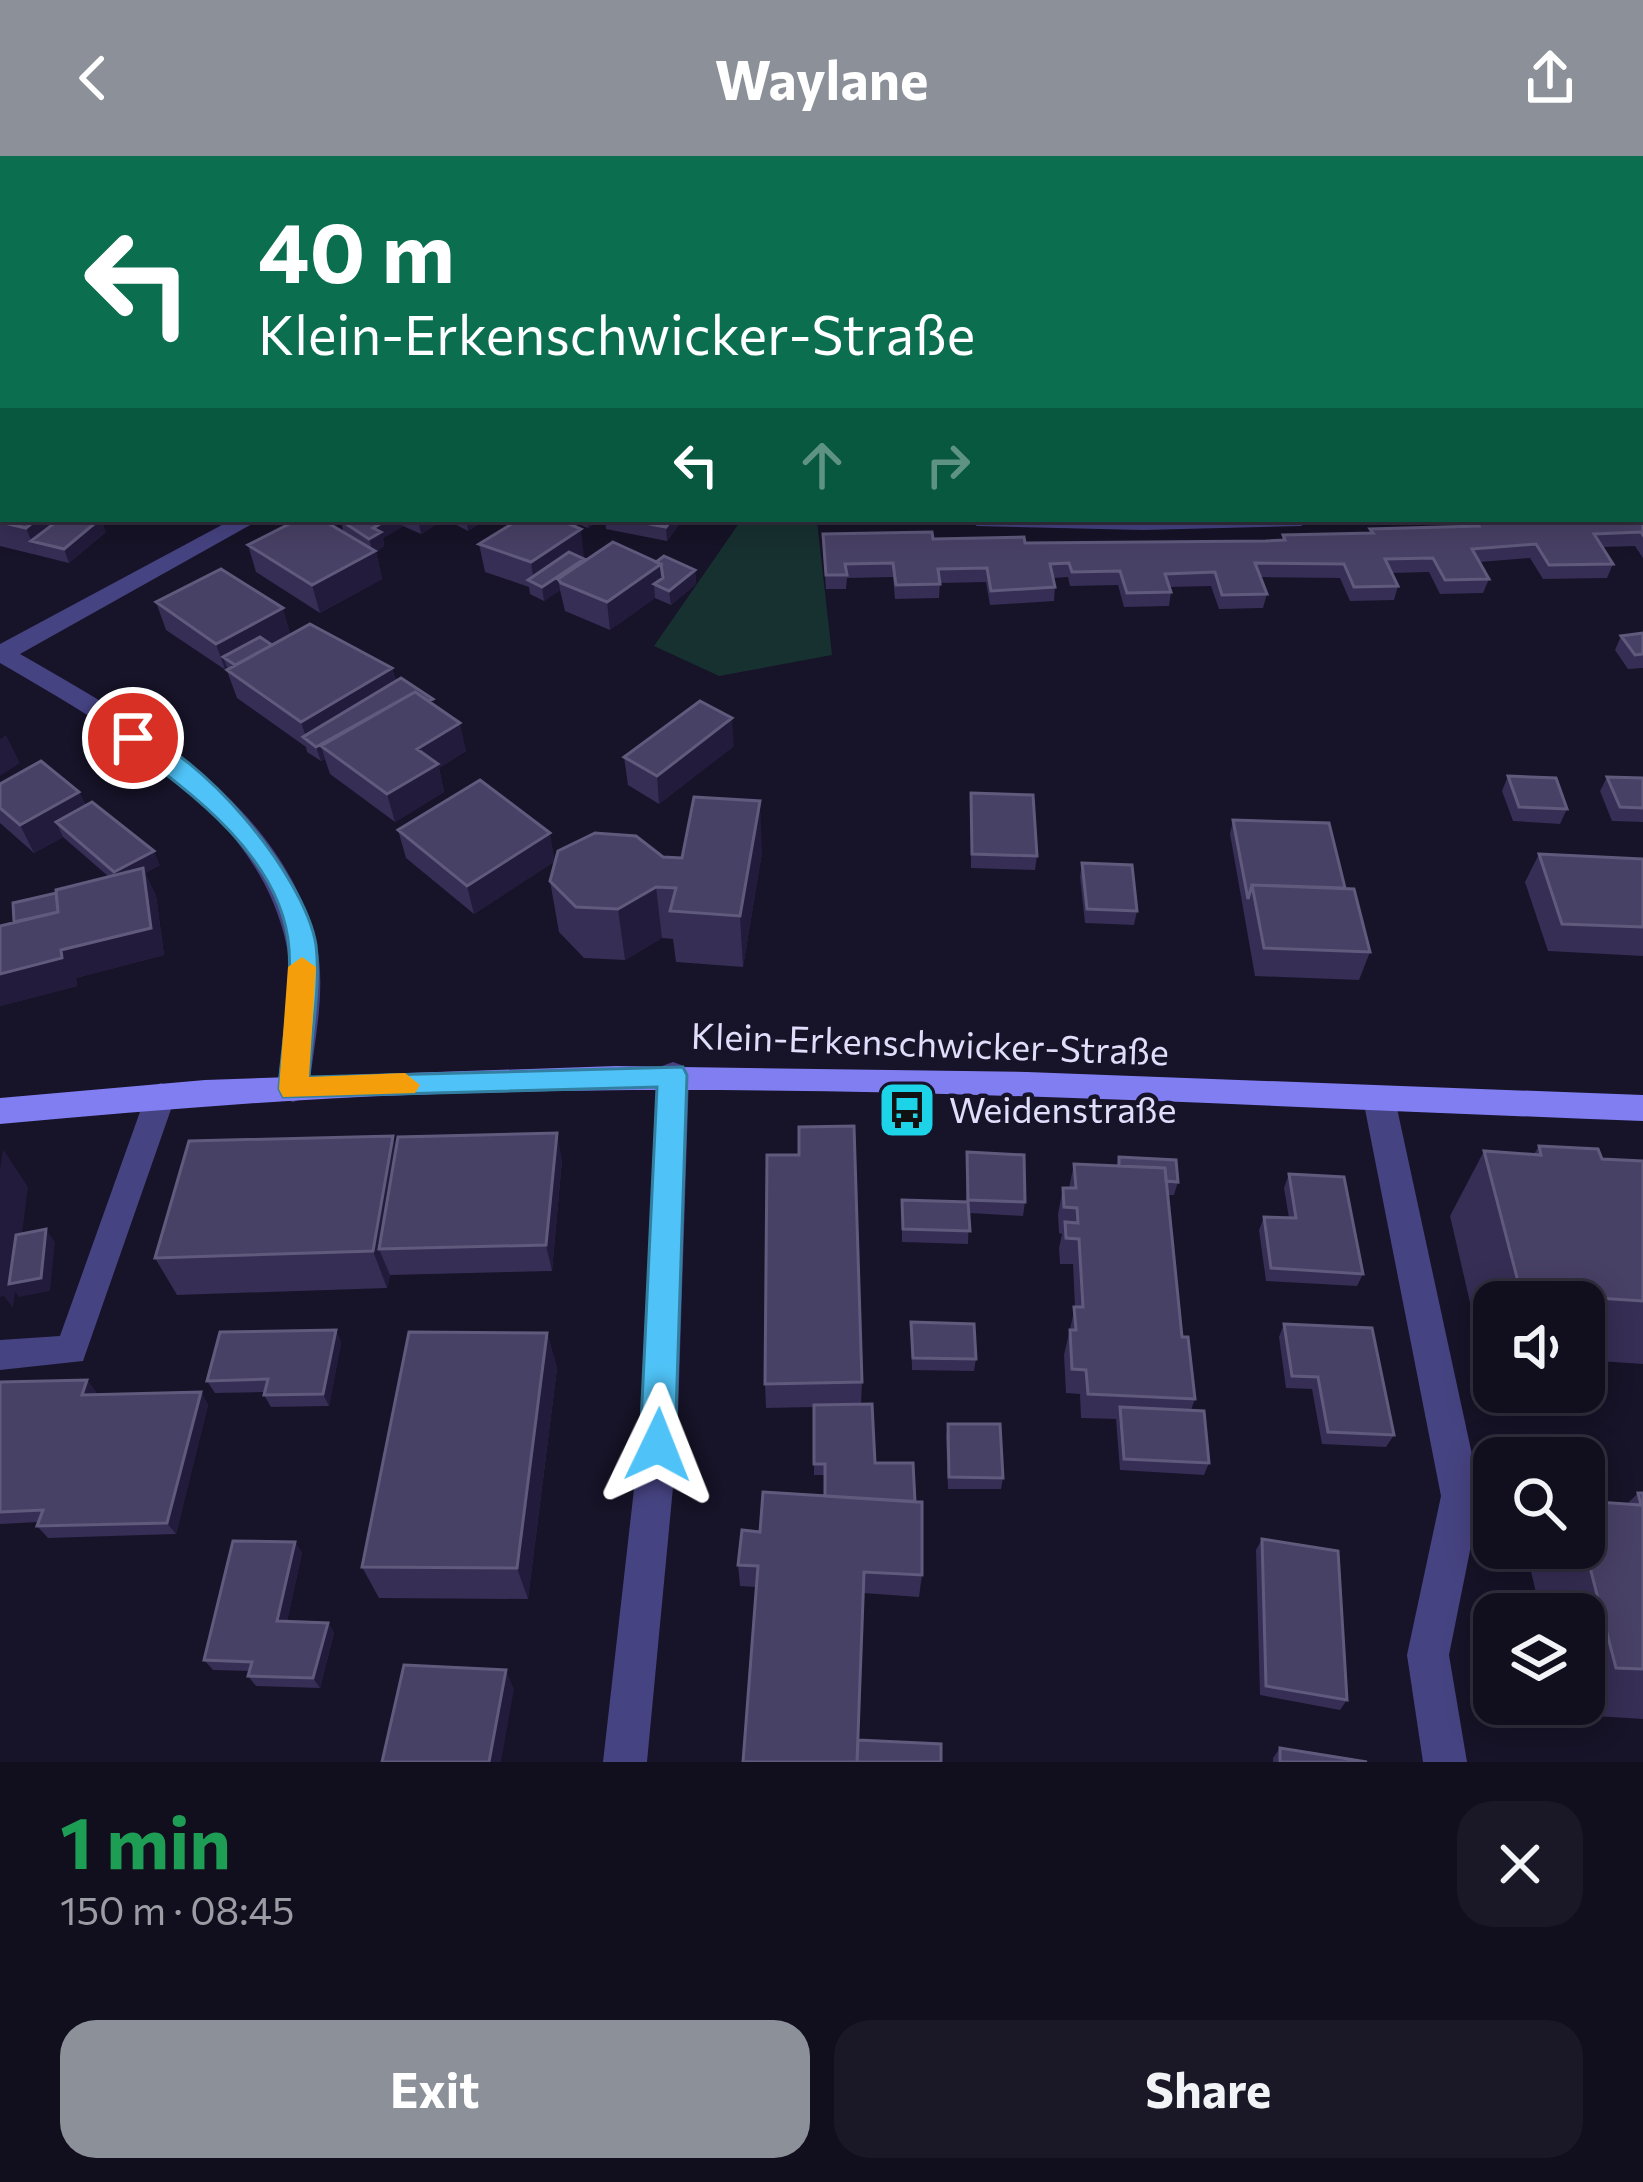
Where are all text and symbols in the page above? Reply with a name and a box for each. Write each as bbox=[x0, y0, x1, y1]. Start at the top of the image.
icon: back bbox=[60, 45, 126, 111]
text: Waylane bbox=[715, 45, 928, 111]
icon: share bbox=[1517, 45, 1583, 111]
text: 40 m bbox=[258, 198, 455, 300]
icon: left bbox=[60, 204, 216, 360]
text: Klein-Erkenschwicker-Straße bbox=[258, 300, 975, 366]
icon: left bbox=[663, 432, 729, 498]
icon: ahead bbox=[789, 432, 855, 498]
icon: right bbox=[915, 432, 981, 498]
pin bbox=[82, 687, 184, 789]
icon: arrive bbox=[100, 705, 166, 771]
street label: Klein-Erkenschwicker-Straße bbox=[690, 1012, 1170, 1072]
bus stop icon: Weidenstraße bbox=[876, 1079, 938, 1141]
place label: Weidenstraße bbox=[949, 1086, 1177, 1130]
map controls bbox=[1473, 1281, 1605, 1725]
button: sound bbox=[1473, 1281, 1605, 1413]
position arrow bbox=[595, 1382, 721, 1508]
button: search bbox=[1473, 1437, 1605, 1569]
button: layers bbox=[1473, 1593, 1605, 1725]
text: 1 min bbox=[60, 1796, 231, 1884]
button: close bbox=[1457, 1801, 1583, 1927]
text: 150 m · 08:45 bbox=[60, 1885, 294, 1933]
button: Exit bbox=[60, 2020, 810, 2158]
button: Share bbox=[834, 2020, 1583, 2158]

